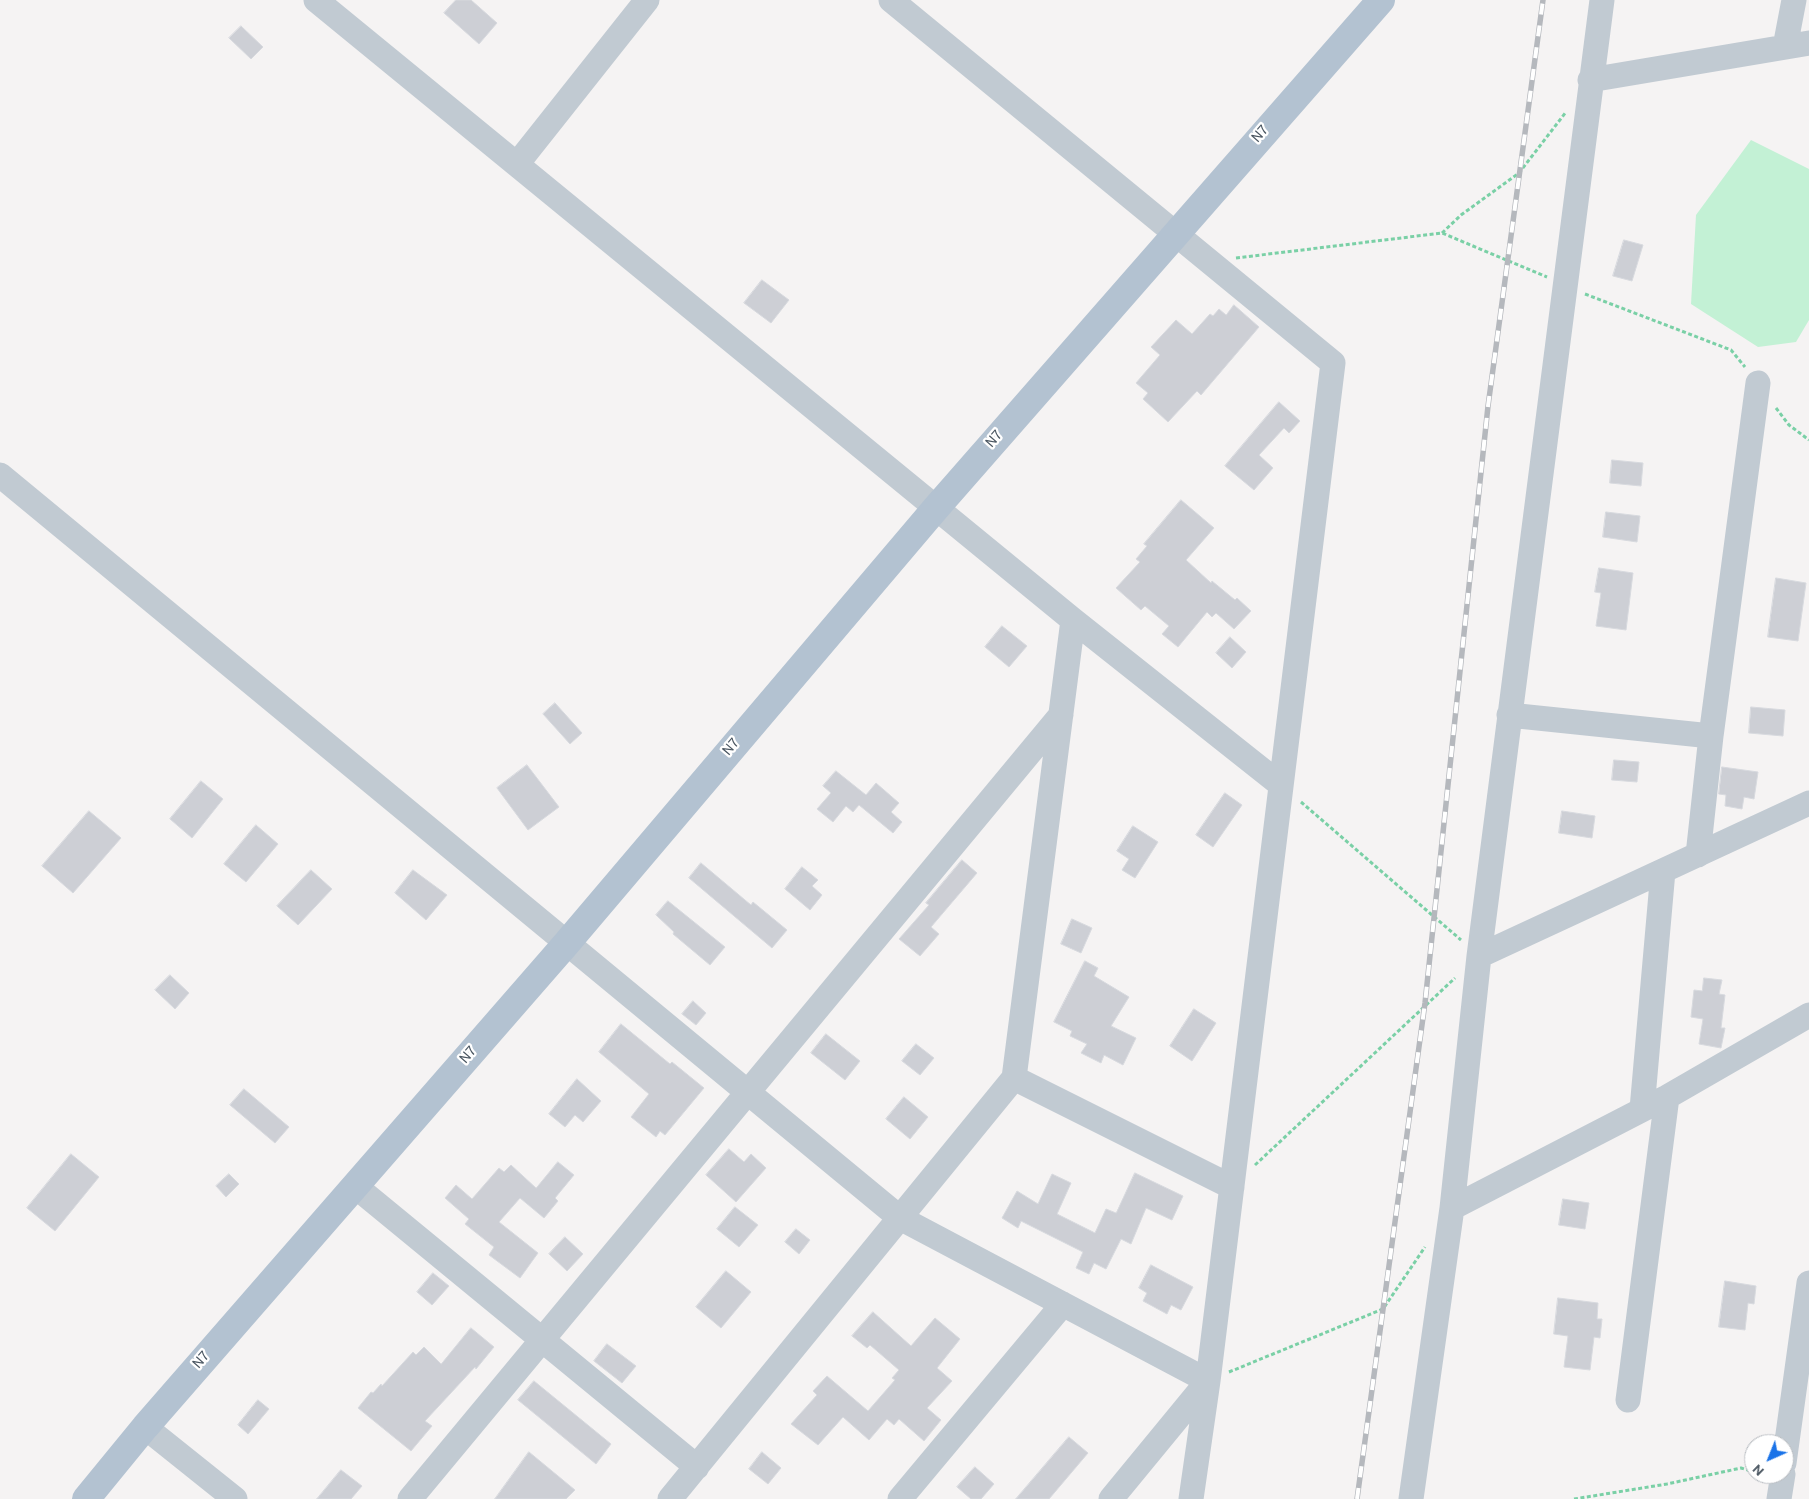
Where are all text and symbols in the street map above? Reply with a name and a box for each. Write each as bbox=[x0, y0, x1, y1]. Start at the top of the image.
street label: N7 bbox=[1249, 123, 1273, 147]
street label: N7 bbox=[983, 428, 1007, 452]
street label: N7 bbox=[720, 736, 744, 760]
street label: N7 bbox=[457, 1044, 481, 1068]
street label: N7 bbox=[190, 1349, 214, 1373]
north arrow bbox=[1744, 1434, 1794, 1484]
text: N bbox=[1749, 1460, 1768, 1479]

